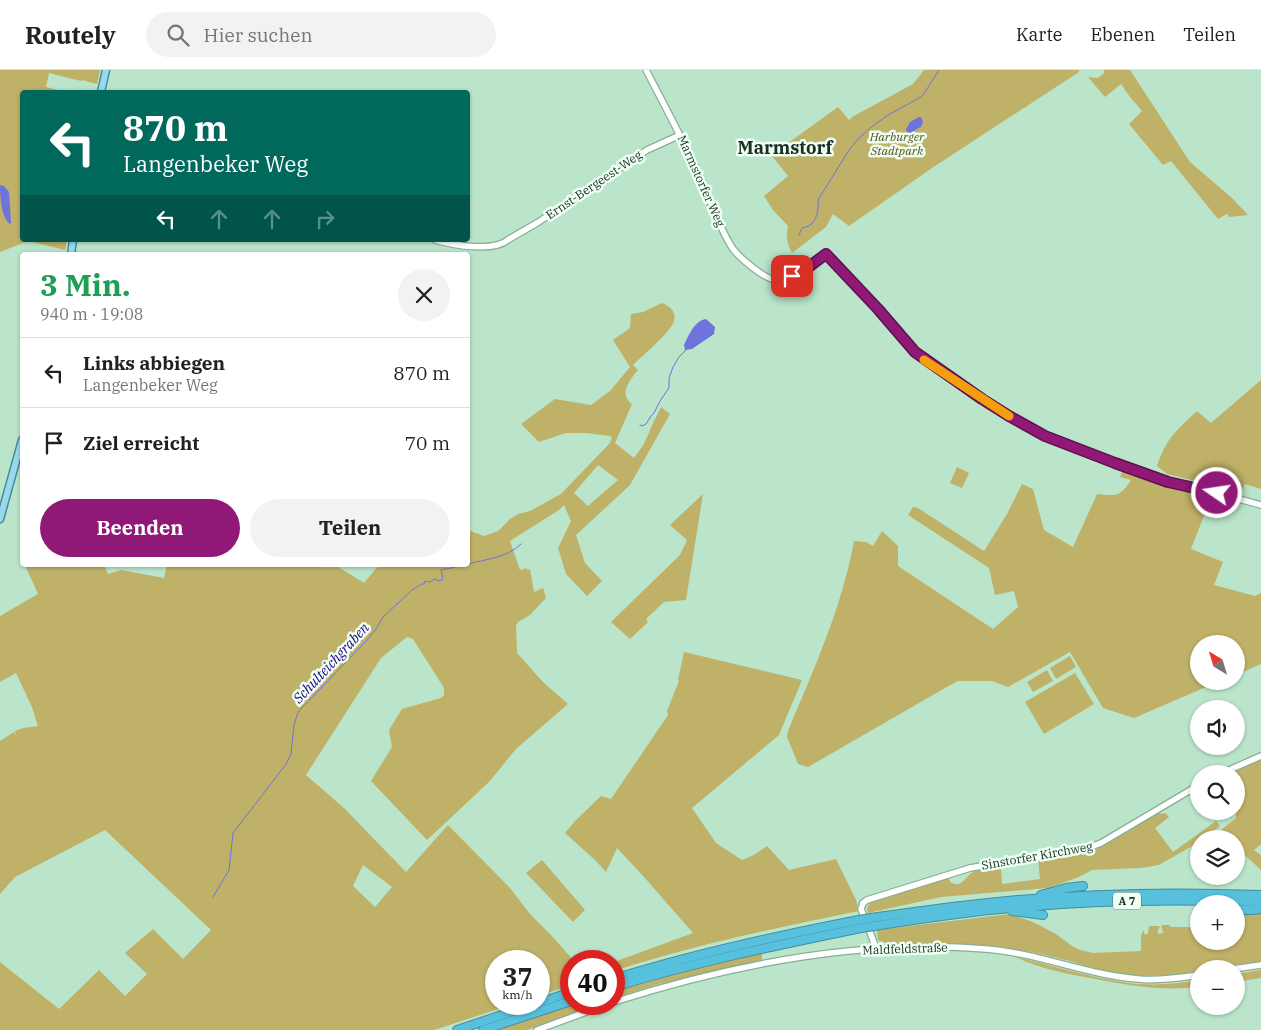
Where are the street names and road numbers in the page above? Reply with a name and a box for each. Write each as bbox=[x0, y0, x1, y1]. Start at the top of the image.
street label: Marmstorfer Weg bbox=[675, 133, 729, 229]
street label: Ernst-Bergeest-Weg bbox=[543, 147, 645, 222]
street label: Sinstorfer Kirchweg bbox=[980, 838, 1094, 873]
road number: A 7 bbox=[1113, 892, 1141, 909]
street label: Maldfeldstraße bbox=[862, 940, 948, 957]

